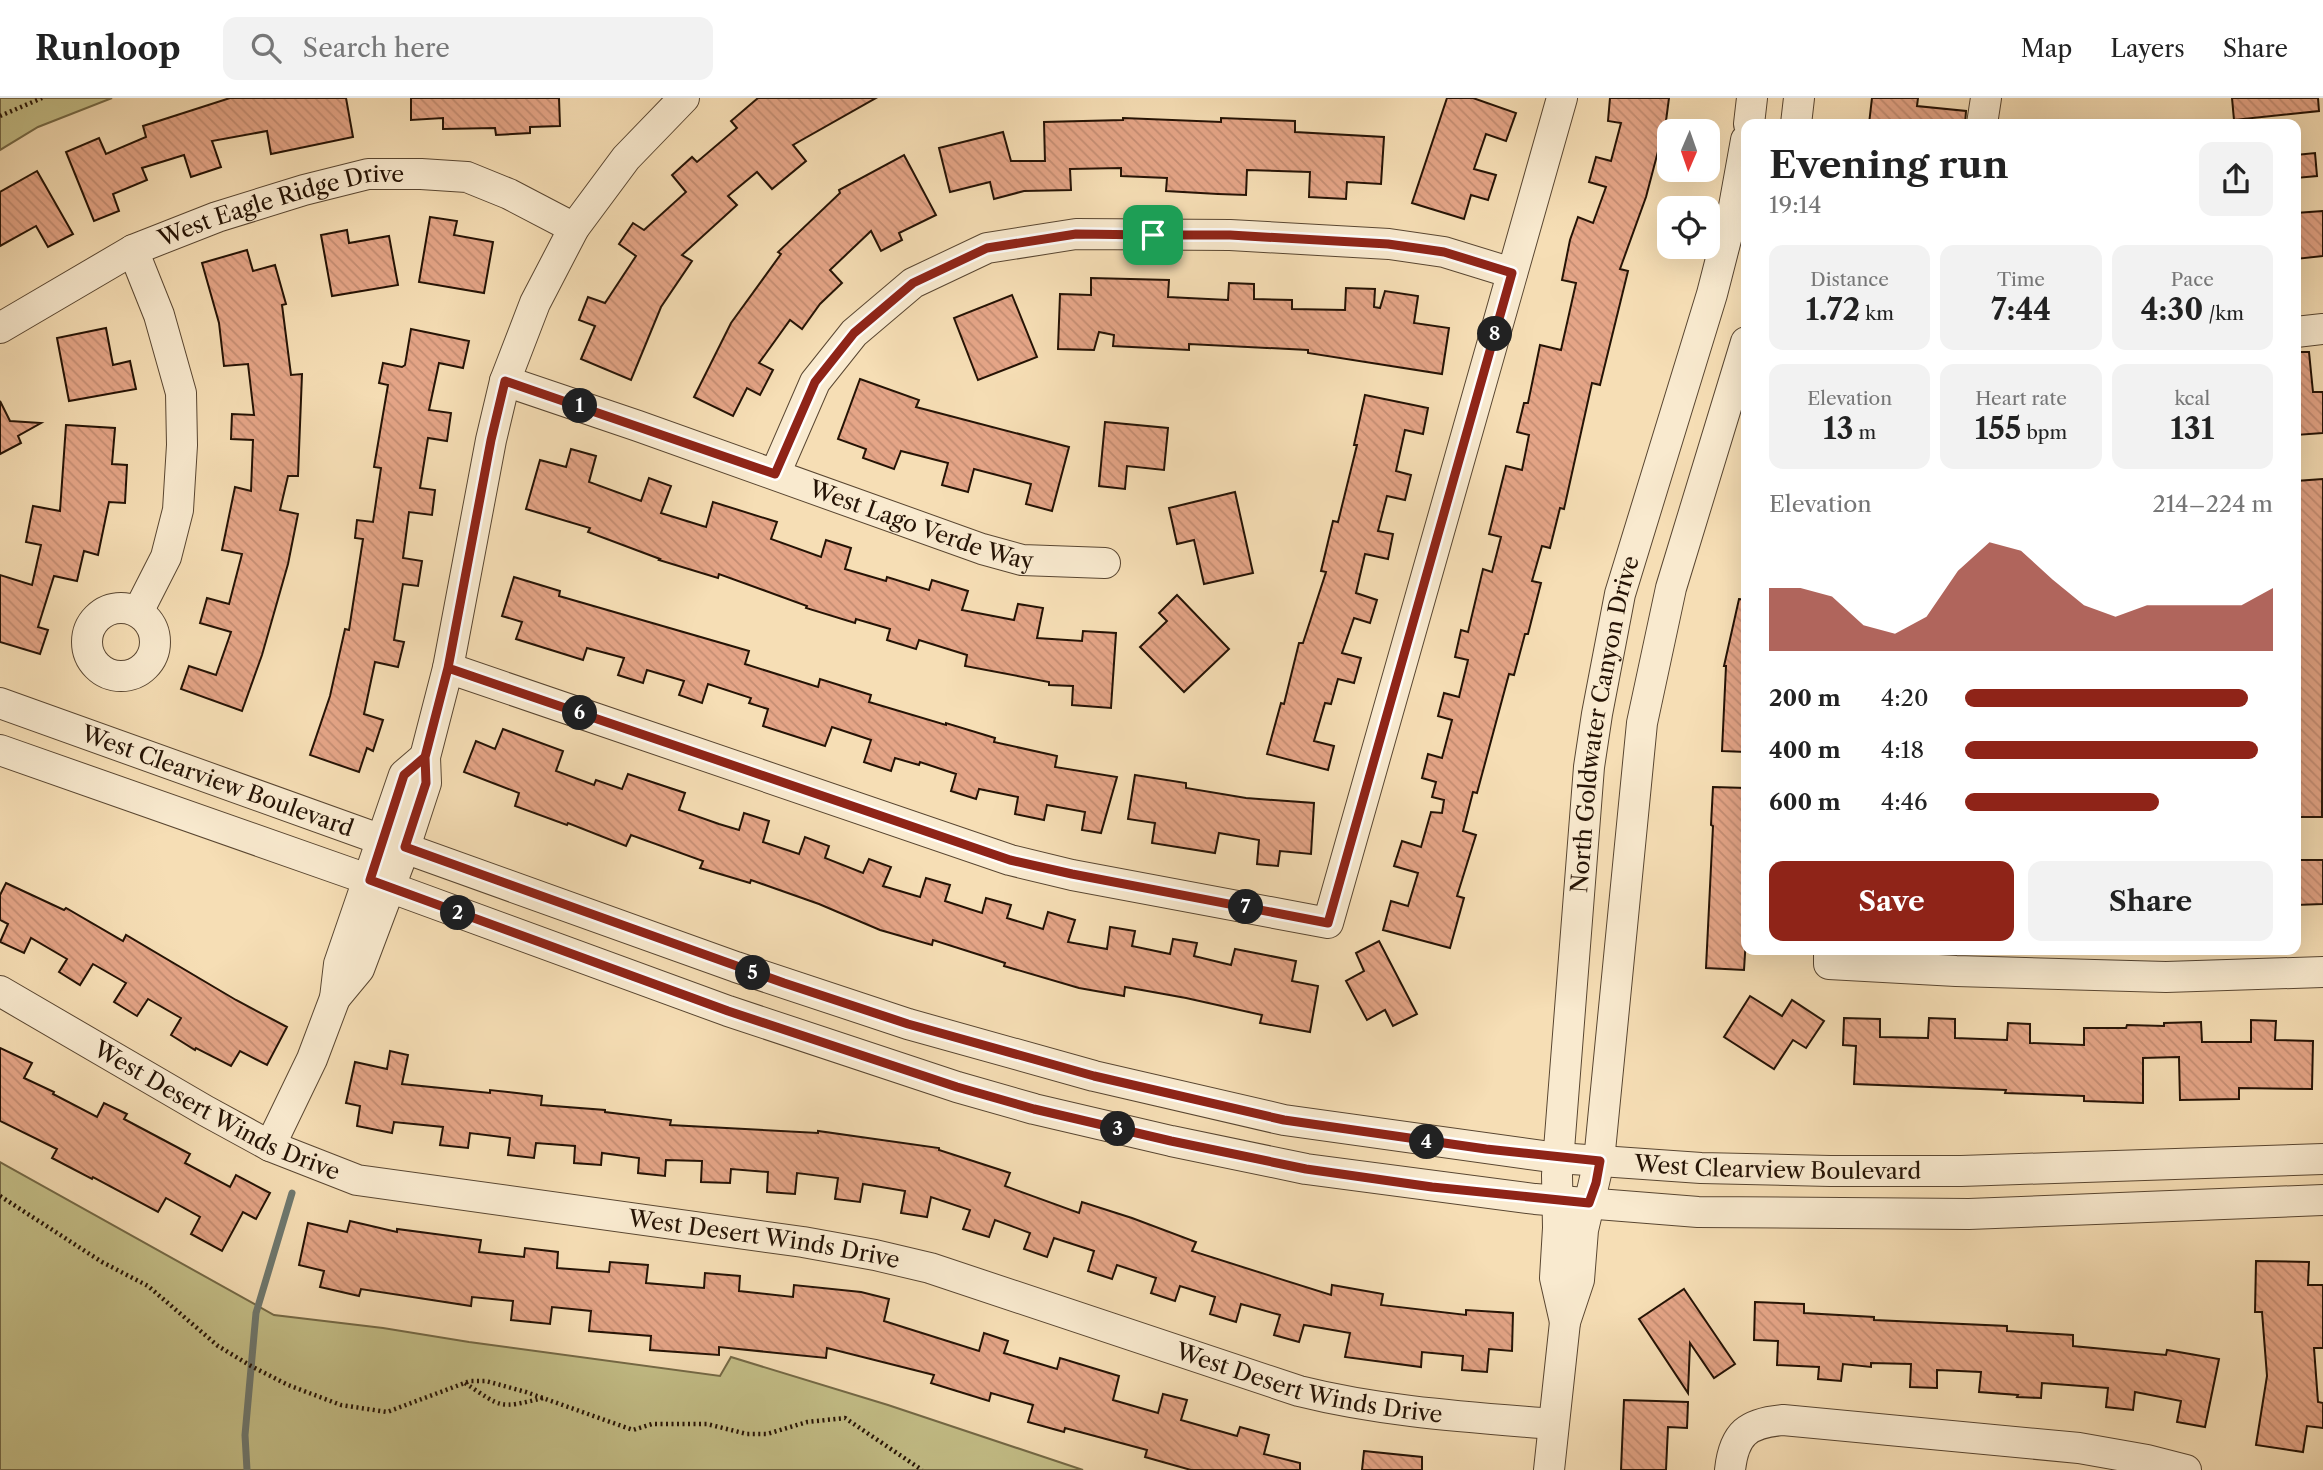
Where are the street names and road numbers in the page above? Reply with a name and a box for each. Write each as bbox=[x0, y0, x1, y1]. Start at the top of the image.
street label: West Eagle Ridge Drive bbox=[153, 159, 404, 253]
street label: West Lago Verde Way bbox=[805, 474, 1034, 574]
street label: North Goldwater Canyon Drive bbox=[1565, 552, 1645, 894]
street label: West Clearview Boulevard bbox=[77, 719, 357, 843]
street label: West Desert Winds Drive bbox=[88, 1034, 344, 1186]
street label: West Clearview Boulevard bbox=[1632, 1149, 1921, 1185]
street label: West Desert Winds Drive bbox=[625, 1204, 903, 1274]
street label: West Desert Winds Drive bbox=[1171, 1337, 1444, 1428]

